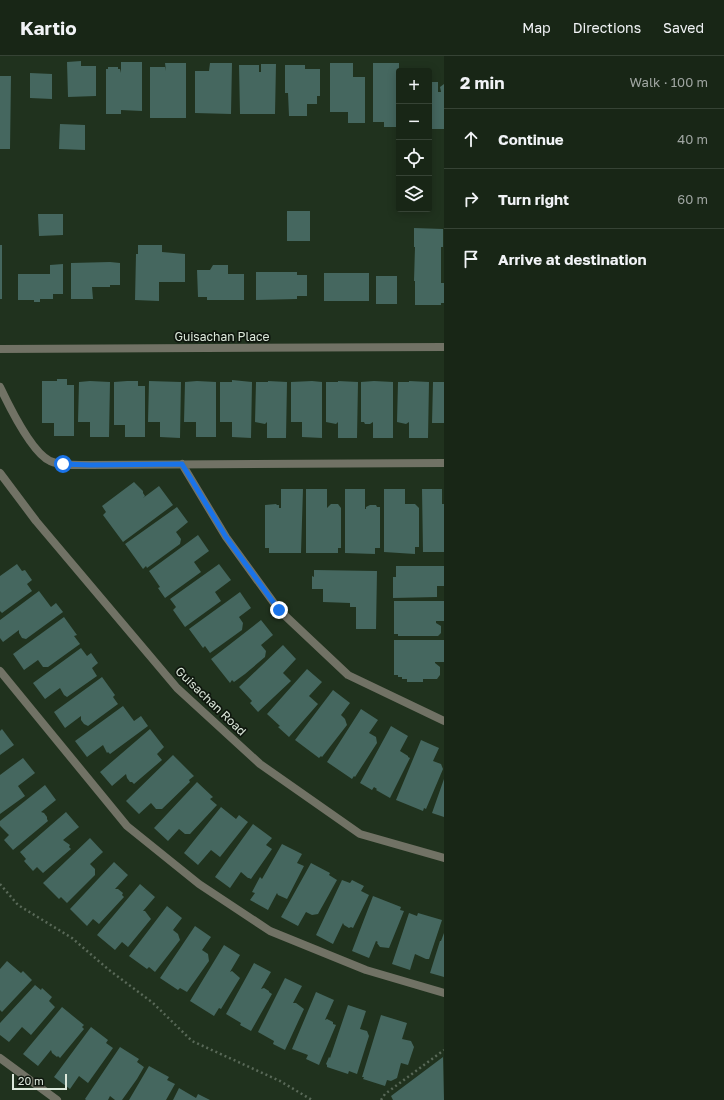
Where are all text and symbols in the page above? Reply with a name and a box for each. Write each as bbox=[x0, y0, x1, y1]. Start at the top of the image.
text: Kartio bbox=[20, 16, 77, 39]
text: Map bbox=[522, 19, 551, 36]
text: Directions bbox=[573, 19, 641, 36]
text: Saved bbox=[663, 19, 704, 36]
map controls bbox=[396, 68, 432, 212]
button: + bbox=[396, 68, 432, 104]
text: 2 min bbox=[460, 72, 504, 93]
text: Walk · 100 m bbox=[630, 74, 708, 90]
button: − bbox=[396, 104, 432, 140]
icon: ahead bbox=[460, 128, 482, 150]
text: Continue bbox=[498, 130, 564, 148]
text: 40 m bbox=[677, 131, 708, 147]
button: locate bbox=[396, 140, 432, 176]
button: layers bbox=[396, 176, 432, 212]
icon: right bbox=[460, 188, 482, 210]
text: Turn right bbox=[498, 190, 569, 208]
text: 60 m bbox=[677, 191, 708, 207]
icon: arrive bbox=[460, 248, 482, 270]
text: Arrive at destination bbox=[498, 250, 647, 268]
street label: Guisachan Place bbox=[174, 329, 270, 344]
route start bbox=[54, 455, 72, 473]
route end bbox=[270, 601, 288, 619]
street label: Guisachan Road bbox=[172, 663, 250, 739]
scale bar bbox=[12, 1072, 67, 1091]
text: 20 m bbox=[18, 1074, 44, 1087]

